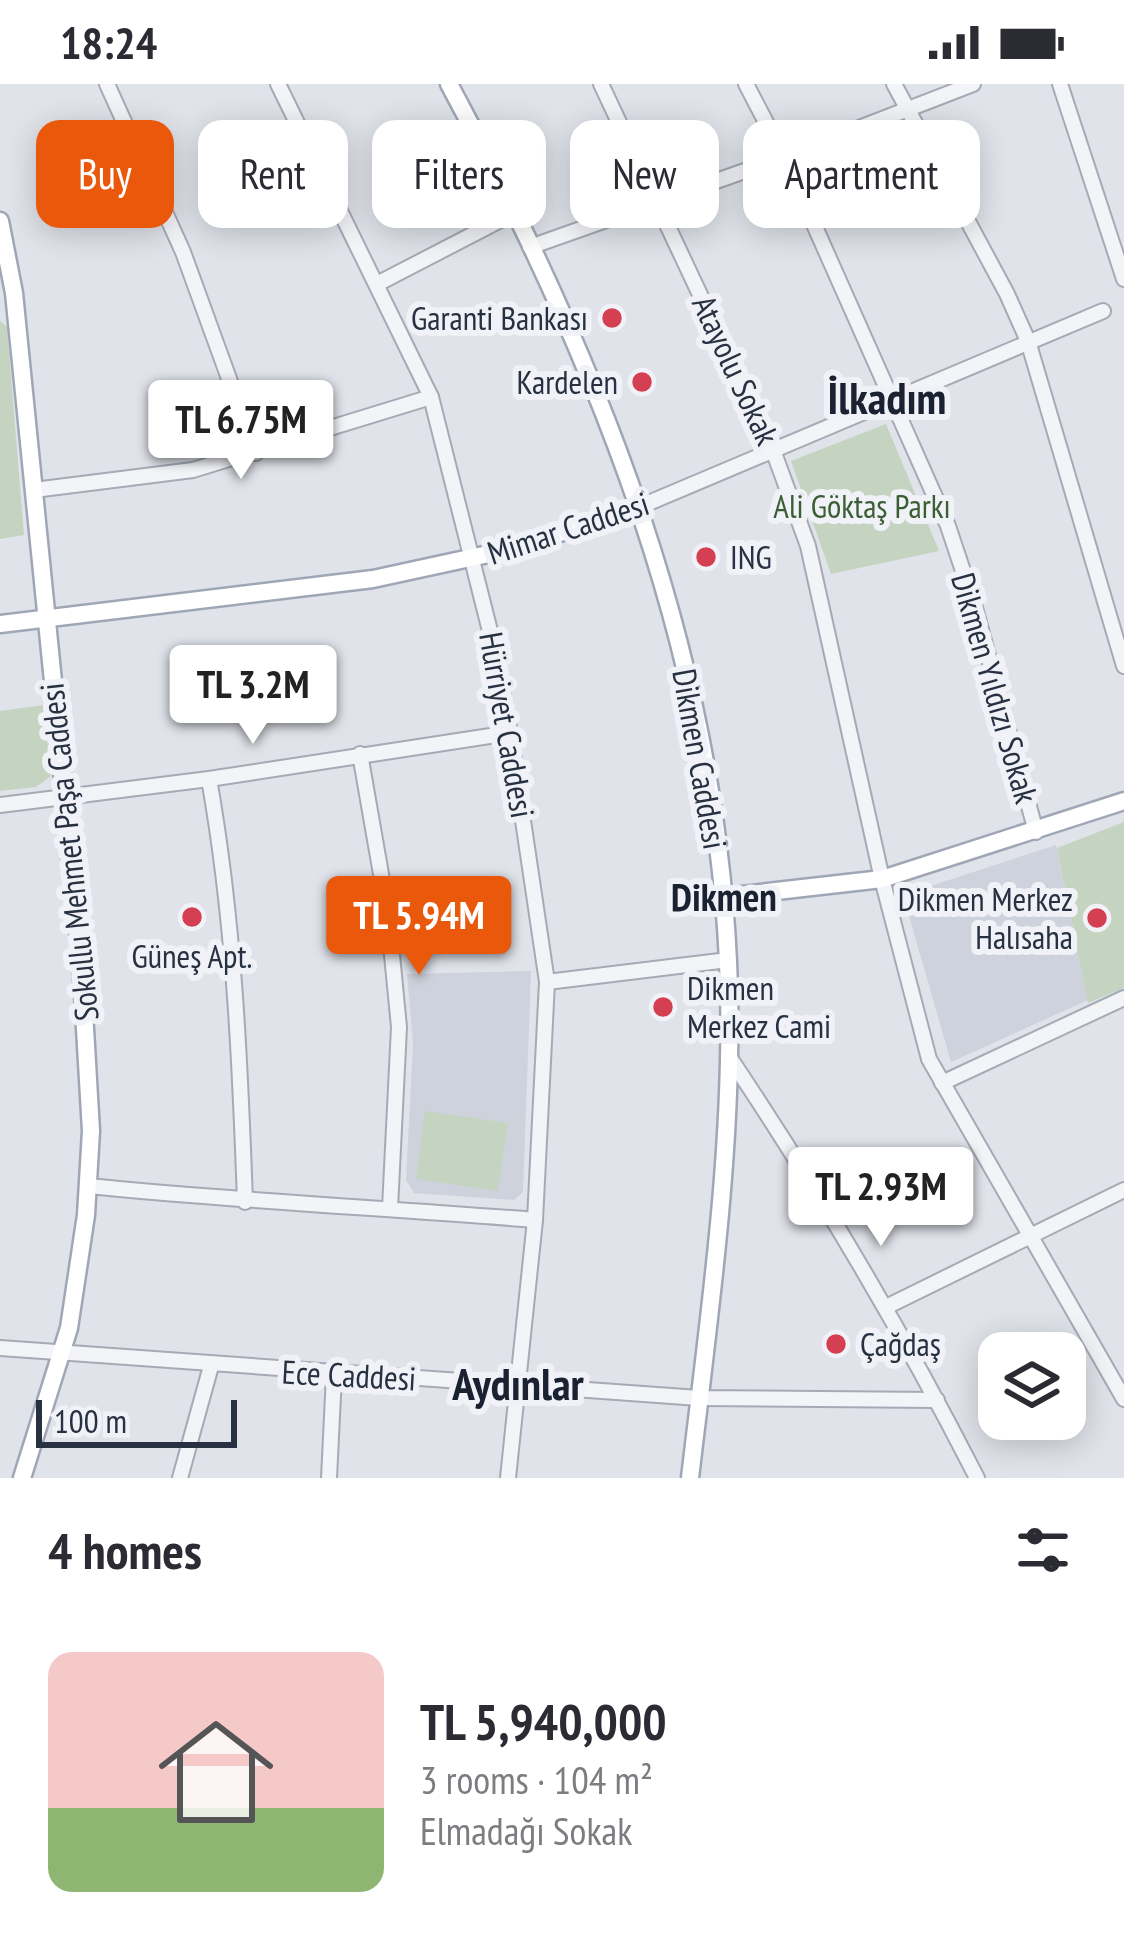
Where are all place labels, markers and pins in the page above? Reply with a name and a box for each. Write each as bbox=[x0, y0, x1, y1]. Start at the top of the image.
place label: Garanti Bankası bbox=[411, 296, 588, 339]
marker: Garanti Bankası bbox=[599, 305, 625, 331]
place label: Kardelen bbox=[516, 360, 618, 403]
marker: Kardelen bbox=[629, 369, 655, 395]
pin: TL 6.75M bbox=[117, 380, 365, 482]
place label: ING bbox=[730, 535, 772, 578]
marker: ING bbox=[693, 544, 719, 570]
pin: TL 3.2M bbox=[142, 645, 364, 747]
pin: TL 5.94M bbox=[295, 876, 543, 978]
place label: Dikmen Merkez Halısaha bbox=[898, 877, 1073, 958]
marker: Güneş Apt. bbox=[179, 904, 205, 930]
marker: Dikmen Merkez Halısaha bbox=[1084, 905, 1110, 931]
place label: Güneş Apt. bbox=[132, 934, 252, 977]
place label: Dikmen Merkez Cami bbox=[687, 966, 831, 1047]
marker: Dikmen Merkez Cami bbox=[650, 994, 676, 1020]
pin: TL 2.93M bbox=[757, 1147, 1005, 1249]
place label: Çağdaş bbox=[860, 1322, 941, 1365]
marker: Çağdaş bbox=[823, 1331, 849, 1357]

